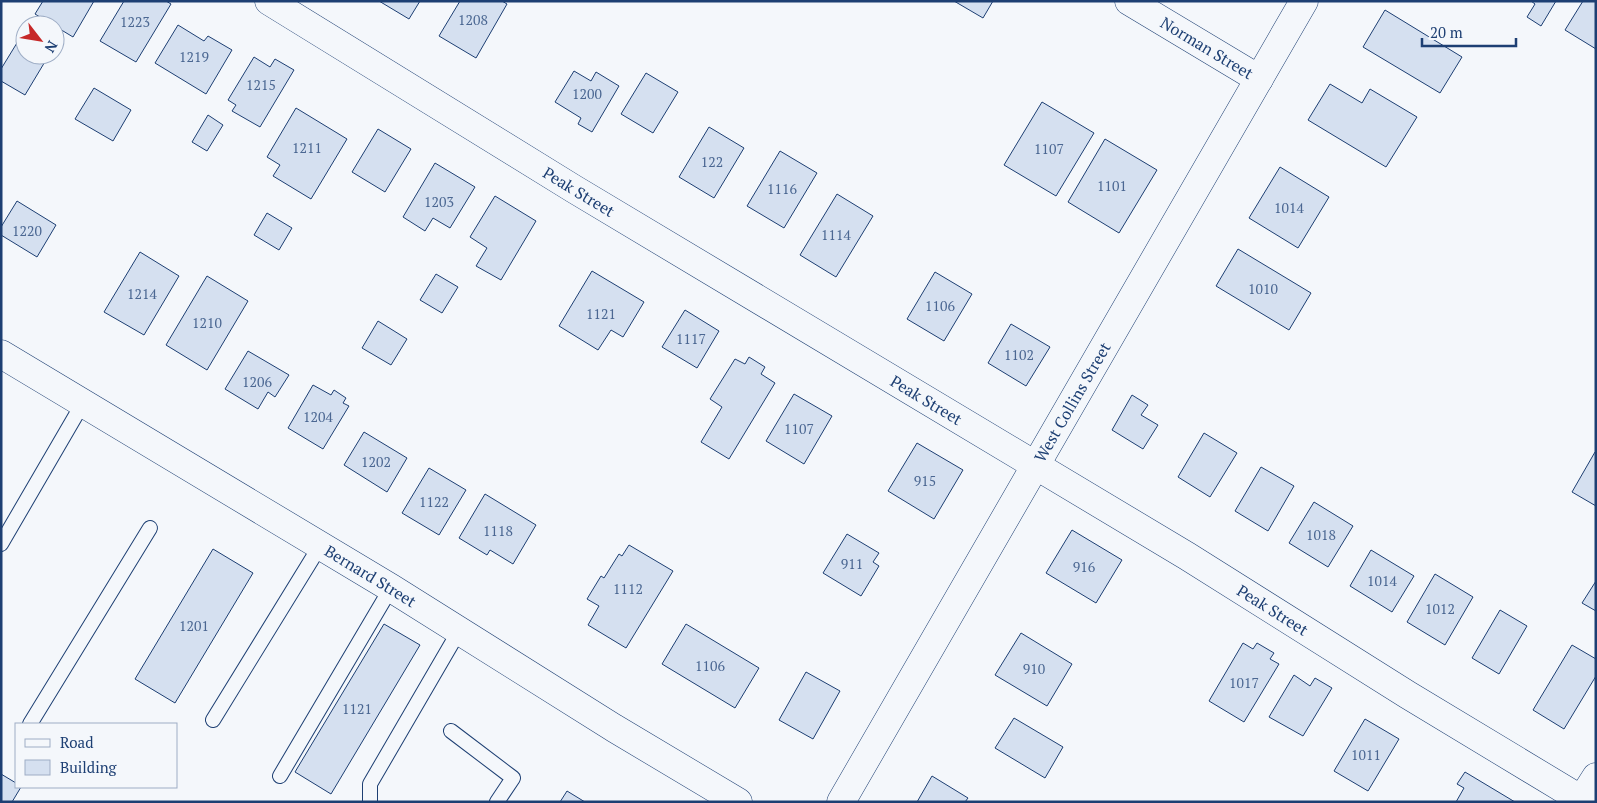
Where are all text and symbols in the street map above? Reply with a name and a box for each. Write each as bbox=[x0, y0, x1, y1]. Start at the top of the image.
house number: 1208 bbox=[458, 10, 488, 29]
street label: Norman Street bbox=[1156, 11, 1258, 84]
house number: 1223 bbox=[120, 12, 150, 31]
north arrow bbox=[15, 15, 65, 65]
scale bar bbox=[1422, 15, 1516, 47]
text: 20 m bbox=[1430, 22, 1463, 42]
text: N bbox=[40, 38, 62, 57]
house number: 1219 bbox=[179, 47, 209, 66]
house number: 1215 bbox=[246, 75, 276, 94]
house number: 1200 bbox=[572, 84, 602, 103]
house number: 1211 bbox=[292, 138, 322, 157]
house number: 1107 bbox=[1034, 139, 1064, 158]
house number: 122 bbox=[701, 152, 723, 171]
street label: Peak Street bbox=[539, 162, 619, 222]
house number: 1101 bbox=[1097, 176, 1127, 195]
house number: 1116 bbox=[767, 179, 797, 198]
house number: 1203 bbox=[424, 192, 454, 211]
house number: 1014 bbox=[1274, 198, 1304, 217]
house number: 1220 bbox=[12, 221, 42, 240]
house number: 1114 bbox=[821, 225, 851, 244]
house number: 1010 bbox=[1248, 279, 1278, 298]
house number: 1214 bbox=[127, 284, 157, 303]
house number: 1106 bbox=[925, 296, 955, 315]
house number: 1121 bbox=[586, 304, 616, 323]
house number: 1210 bbox=[192, 313, 222, 332]
house number: 1117 bbox=[676, 329, 706, 348]
street label: West Collins Street bbox=[1029, 338, 1116, 466]
house number: 1102 bbox=[1004, 345, 1034, 364]
street label: Peak Street bbox=[886, 370, 966, 430]
house number: 1206 bbox=[242, 372, 272, 391]
house number: 1204 bbox=[303, 407, 333, 426]
house number: 1107 bbox=[784, 419, 814, 438]
house number: 1202 bbox=[361, 452, 391, 471]
house number: 915 bbox=[914, 471, 936, 490]
house number: 1122 bbox=[419, 492, 449, 511]
house number: 1118 bbox=[483, 521, 513, 540]
house number: 1018 bbox=[1306, 525, 1336, 544]
street label: Bernard Street bbox=[321, 540, 420, 612]
house number: 911 bbox=[841, 554, 863, 573]
house number: 916 bbox=[1073, 557, 1096, 576]
house number: 1014 bbox=[1367, 571, 1397, 590]
house number: 1112 bbox=[613, 579, 643, 598]
street label: Peak Street bbox=[1233, 579, 1313, 641]
house number: 1012 bbox=[1425, 599, 1455, 618]
house number: 1201 bbox=[179, 616, 209, 635]
house number: 1106 bbox=[695, 656, 725, 675]
house number: 910 bbox=[1023, 659, 1045, 678]
house number: 1017 bbox=[1229, 673, 1259, 692]
house number: 1121 bbox=[342, 699, 372, 718]
legend bbox=[15, 723, 178, 788]
text: Road bbox=[60, 732, 93, 752]
house number: 1011 bbox=[1351, 745, 1381, 764]
text: Building bbox=[60, 757, 118, 777]

